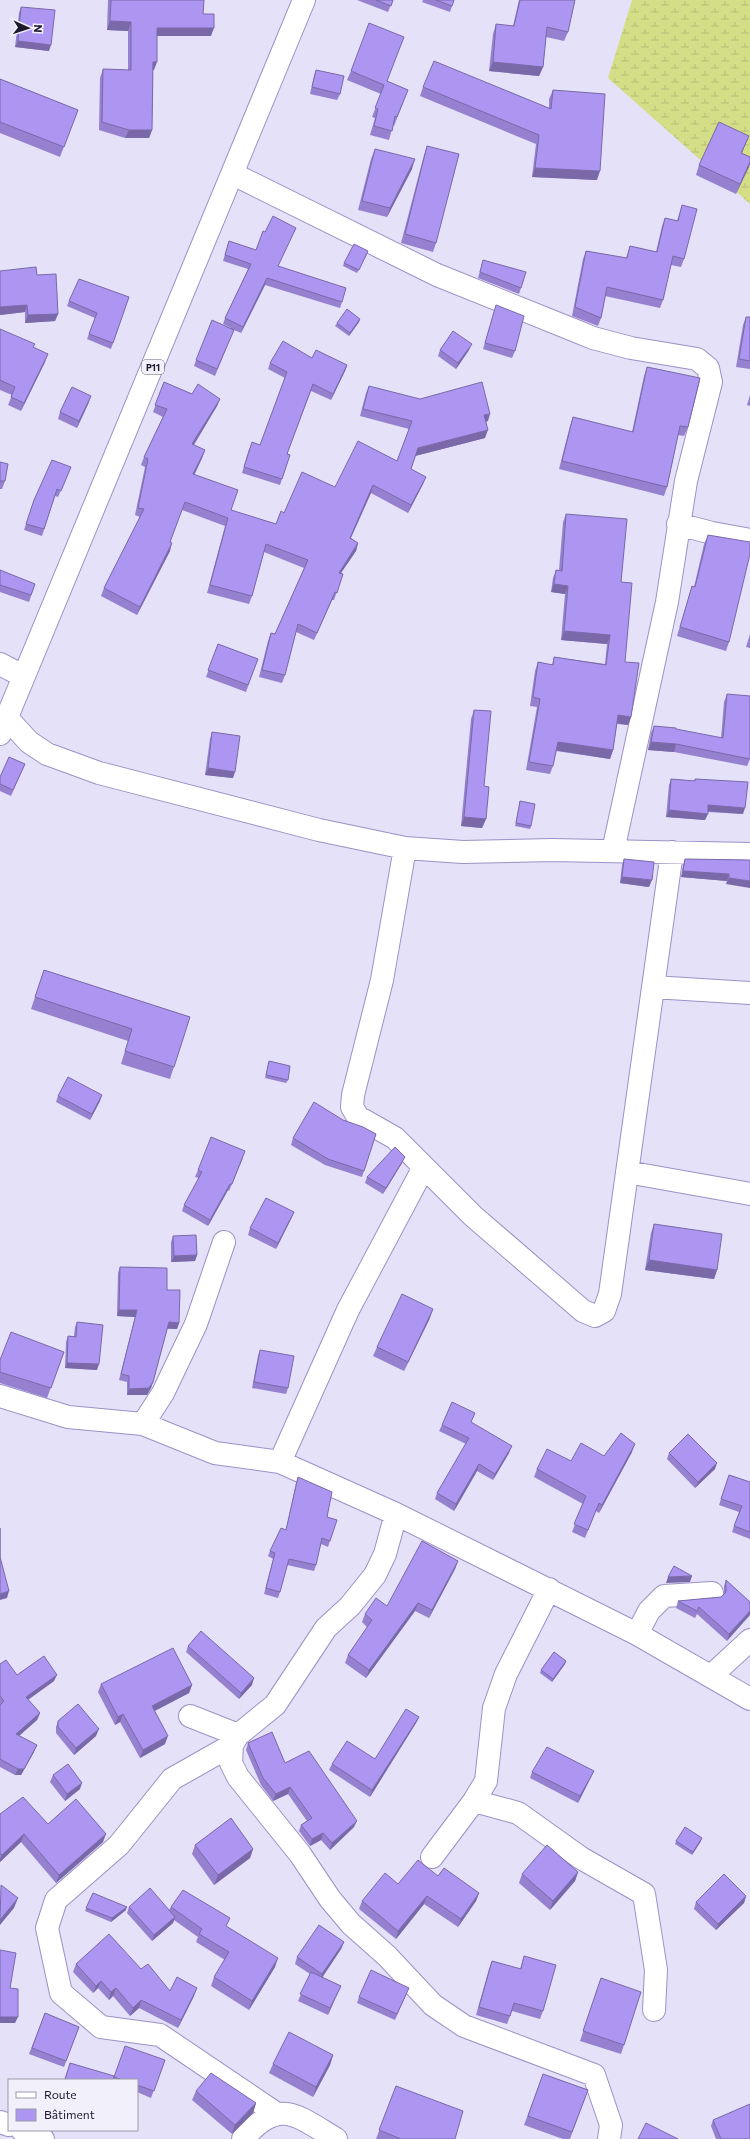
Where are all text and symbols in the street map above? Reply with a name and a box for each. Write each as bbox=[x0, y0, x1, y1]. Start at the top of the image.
north arrow bbox=[8, 8, 48, 48]
text: N bbox=[32, 24, 45, 33]
road number: P11 bbox=[142, 360, 164, 374]
legend bbox=[8, 2079, 138, 2131]
text: Route bbox=[44, 2087, 77, 2101]
text: Bâtiment bbox=[44, 2107, 95, 2121]

